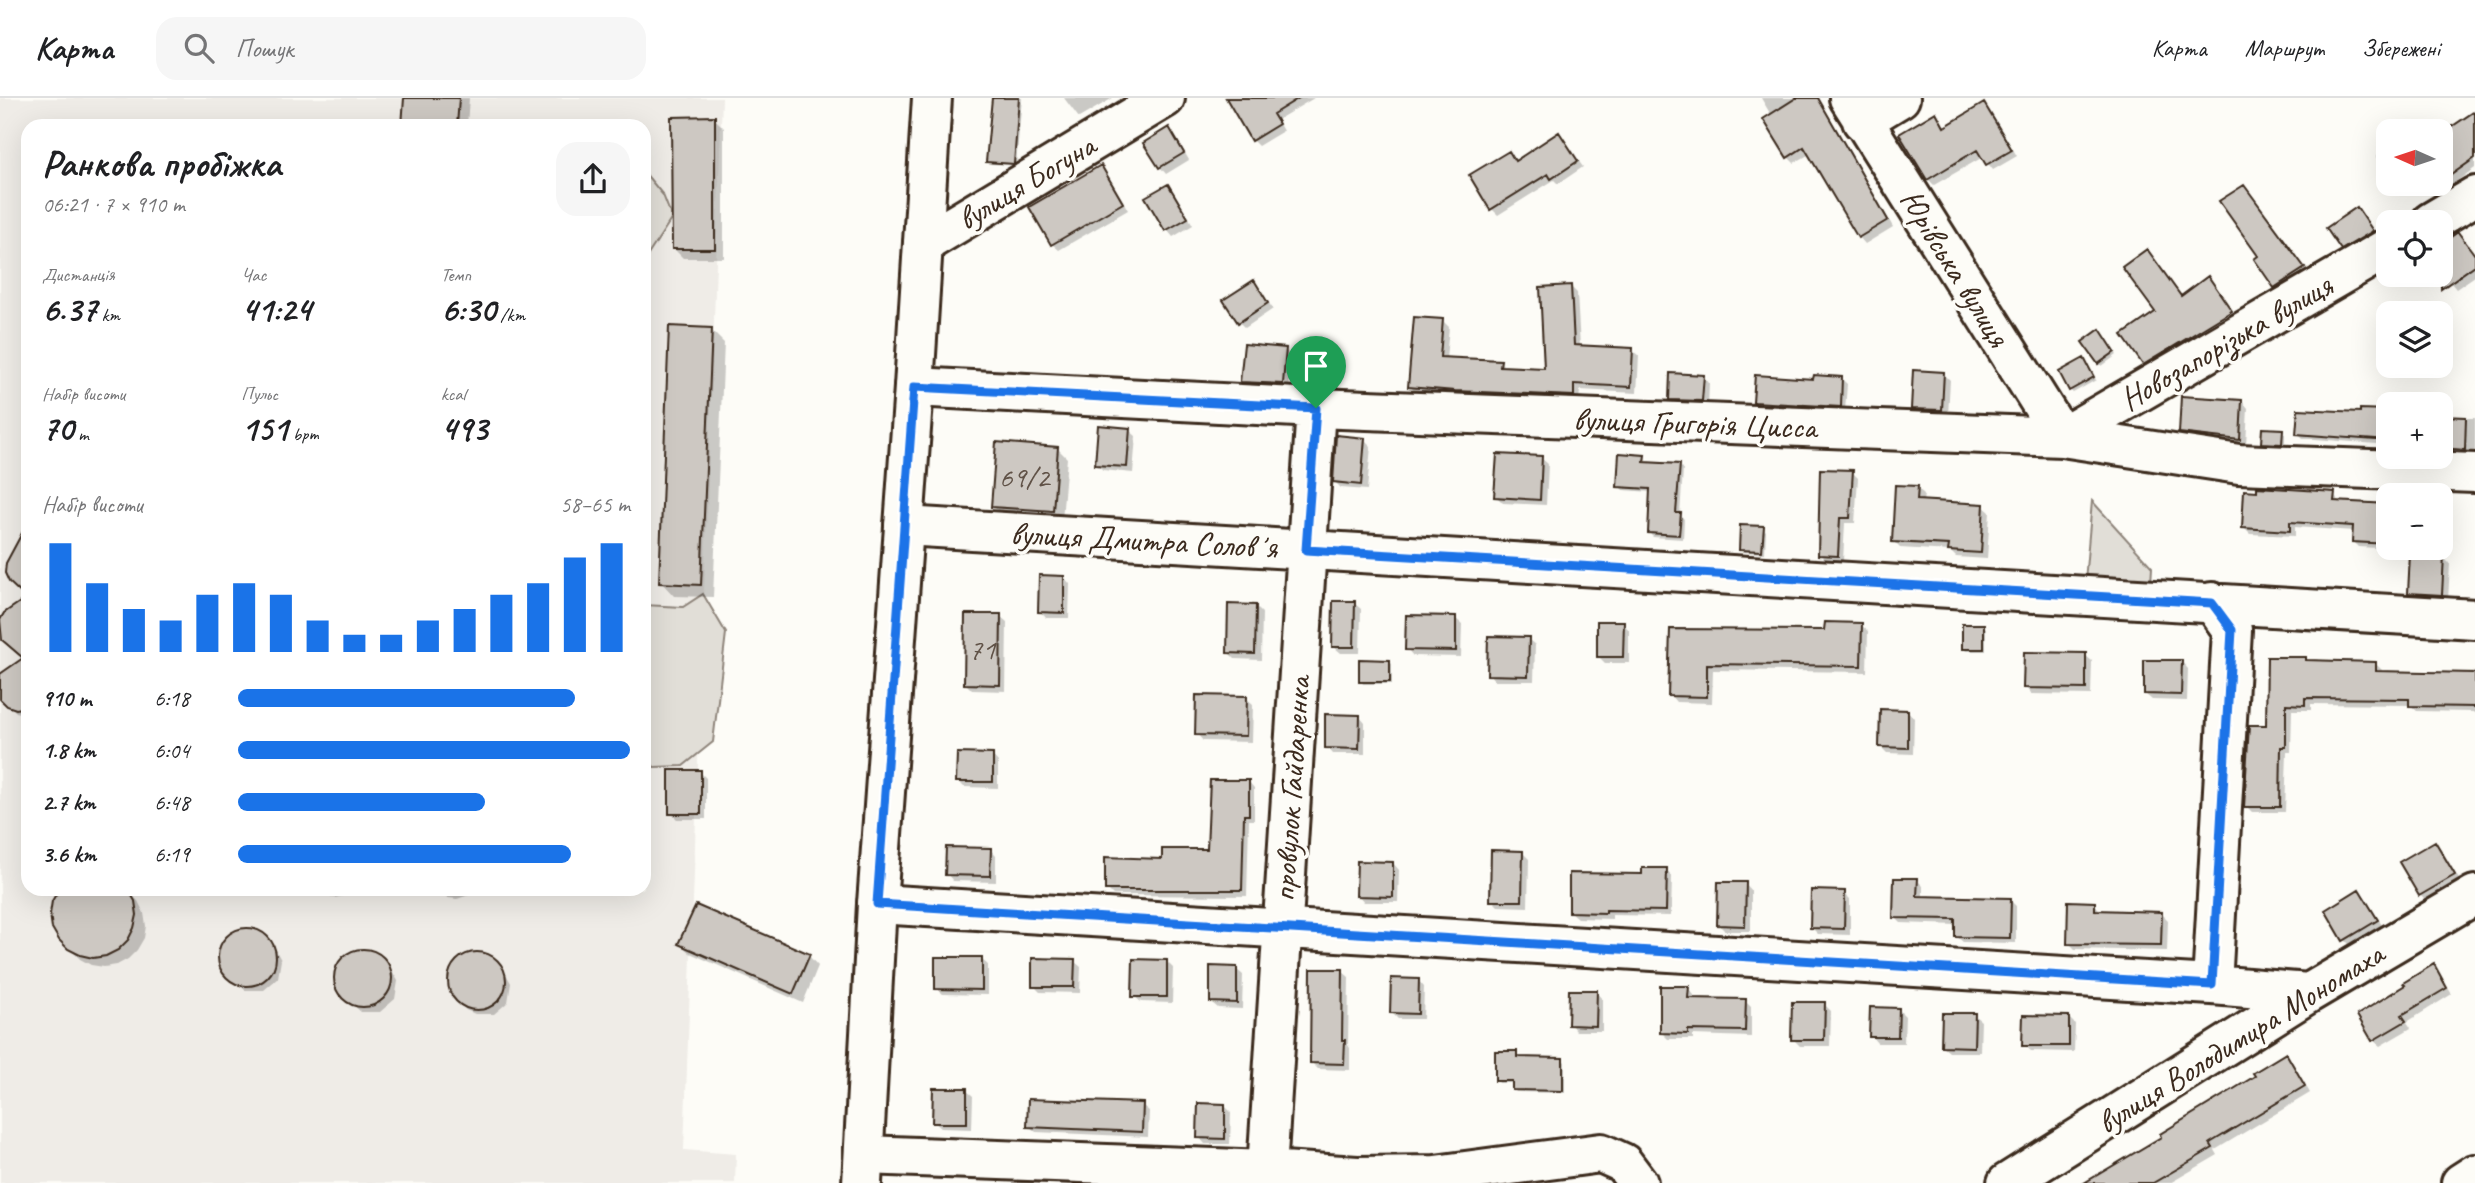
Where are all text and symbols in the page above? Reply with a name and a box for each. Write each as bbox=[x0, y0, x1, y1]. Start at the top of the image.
search box bbox=[156, 17, 646, 80]
text: Карта bbox=[35, 27, 114, 69]
icon: search bbox=[180, 29, 218, 67]
text: Пошук bbox=[236, 32, 294, 65]
text: Карта bbox=[2152, 33, 2207, 63]
text: Маршрут bbox=[2245, 33, 2324, 63]
text: Збережені bbox=[2362, 33, 2440, 63]
north arrow bbox=[2376, 119, 2454, 196]
map controls bbox=[2376, 119, 2453, 560]
street label: вулиця Богуна bbox=[949, 123, 1105, 240]
text: Ранкова пробіжка bbox=[42, 140, 281, 187]
button: share bbox=[556, 142, 630, 216]
street label: Юрівська вулиця bbox=[1890, 182, 2020, 355]
text: 06:21 · 7 × 910 m bbox=[42, 190, 185, 219]
button: locate bbox=[2376, 210, 2453, 287]
text: Дистанція bbox=[42, 263, 115, 287]
text: Час bbox=[241, 263, 266, 287]
text: Темп bbox=[441, 263, 471, 287]
street label: Новозапорізька вулиця bbox=[2112, 264, 2341, 420]
text: 6.37 bbox=[42, 287, 97, 332]
text: 41:24 bbox=[241, 287, 311, 332]
text: 6:30 bbox=[441, 287, 496, 332]
button: layers bbox=[2376, 301, 2453, 378]
text: km bbox=[97, 303, 120, 327]
text: /km bbox=[496, 303, 525, 327]
pin bbox=[1286, 336, 1346, 408]
icon: arrive bbox=[1297, 347, 1335, 385]
text: Набір висоти bbox=[42, 382, 125, 406]
text: Пульс bbox=[241, 382, 278, 406]
text: kcal bbox=[441, 382, 466, 406]
button: + bbox=[2376, 392, 2453, 469]
street label: вулиця Григорія Цисса bbox=[1573, 398, 1820, 448]
text: 70 bbox=[42, 406, 73, 451]
text: 151 bbox=[241, 406, 288, 451]
text: 493 bbox=[441, 406, 488, 451]
text: m bbox=[73, 422, 89, 446]
text: bpm bbox=[288, 422, 319, 446]
house number: 69/2 bbox=[999, 458, 1052, 496]
button: − bbox=[2376, 483, 2453, 560]
text: Набір висоти bbox=[42, 490, 142, 519]
text: 58–65 m bbox=[560, 490, 630, 519]
street label: вулиця Дмитра Соловʼя bbox=[1010, 512, 1279, 568]
house number: 71 bbox=[969, 630, 997, 668]
street label: провулок Гайдаренка bbox=[1262, 672, 1320, 903]
text: 910 m bbox=[42, 684, 91, 713]
text: 6:18 bbox=[154, 684, 190, 713]
text: 1.8 km bbox=[42, 736, 96, 765]
text: 6:04 bbox=[154, 736, 190, 765]
text: 2.7 km bbox=[42, 788, 95, 817]
text: 6:48 bbox=[154, 788, 190, 817]
text: 3.6 km bbox=[42, 840, 96, 869]
text: 6:19 bbox=[154, 840, 190, 869]
street label: вулиця Володимира Мономаха bbox=[2089, 931, 2393, 1143]

